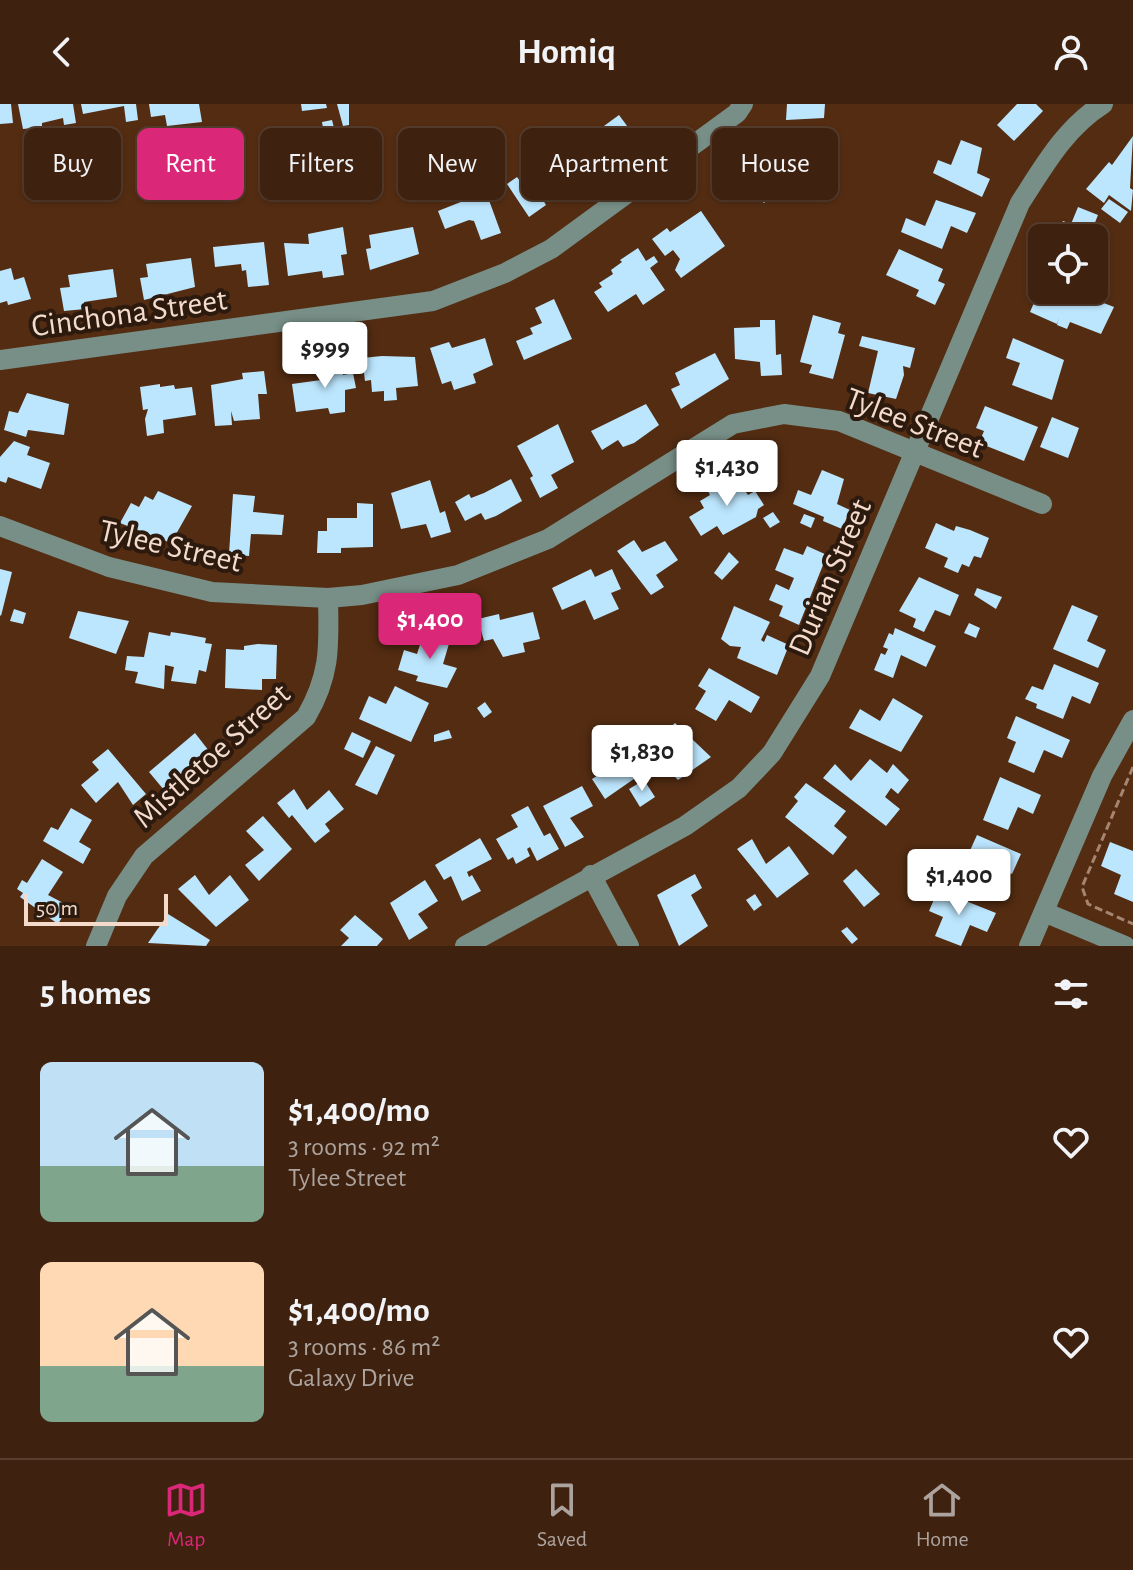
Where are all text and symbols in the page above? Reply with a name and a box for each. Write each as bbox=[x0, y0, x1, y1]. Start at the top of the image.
icon: back bbox=[40, 30, 84, 74]
icon: person bbox=[1049, 30, 1093, 74]
text: Homiq bbox=[517, 34, 616, 70]
chip: Buy bbox=[24, 128, 121, 200]
chip: Rent bbox=[137, 128, 244, 200]
chip: Filters bbox=[260, 128, 382, 200]
chip: New bbox=[398, 128, 505, 200]
chip: Apartment bbox=[521, 128, 696, 200]
chip: House bbox=[712, 128, 838, 200]
map controls bbox=[1028, 224, 1108, 304]
button: locate bbox=[1028, 224, 1108, 304]
street label: Cinchona Street bbox=[29, 283, 229, 343]
pin: $999 bbox=[278, 322, 372, 390]
text: $999 bbox=[300, 335, 350, 361]
street label: Tylee Street bbox=[841, 382, 988, 464]
pin: $1,430 bbox=[662, 440, 792, 508]
text: $1,430 bbox=[695, 453, 759, 479]
street label: Durian Street bbox=[783, 495, 877, 660]
street label: Tylee Street bbox=[96, 514, 245, 578]
pin: $1,400 bbox=[365, 593, 495, 661]
text: $1,400 bbox=[396, 606, 464, 632]
street label: Mistletoe Street bbox=[127, 677, 296, 834]
pin: $1,830 bbox=[577, 725, 707, 793]
text: $1,830 bbox=[610, 738, 674, 764]
pin: $1,400 bbox=[894, 849, 1024, 917]
text: $1,400 bbox=[925, 862, 993, 888]
scale bar bbox=[24, 890, 168, 926]
text: 50 m bbox=[36, 897, 78, 919]
icon: filters bbox=[1049, 972, 1093, 1016]
text: 5 homes bbox=[40, 977, 151, 1011]
icon: home bbox=[104, 1094, 200, 1190]
text: $1,400/mo bbox=[288, 1094, 430, 1128]
icon: heart bbox=[1049, 1120, 1093, 1164]
text: 3 rooms · 92 m² bbox=[288, 1134, 440, 1160]
text: Tylee Street bbox=[288, 1165, 406, 1191]
icon: home bbox=[104, 1294, 200, 1390]
text: $1,400/mo bbox=[288, 1294, 430, 1328]
icon: heart bbox=[1049, 1320, 1093, 1364]
text: 3 rooms · 86 m² bbox=[288, 1334, 440, 1360]
text: Galaxy Drive bbox=[288, 1365, 415, 1391]
tab: Map bbox=[164, 1478, 208, 1552]
tab: Saved bbox=[537, 1478, 587, 1552]
tab: Home bbox=[916, 1478, 969, 1552]

